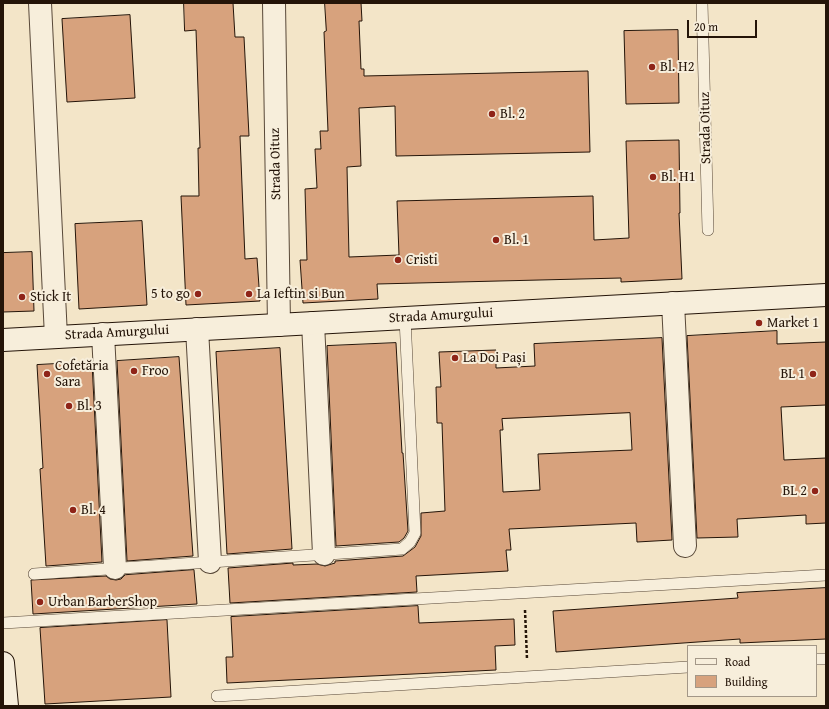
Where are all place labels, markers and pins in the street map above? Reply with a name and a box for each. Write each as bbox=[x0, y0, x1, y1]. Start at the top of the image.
place label: Bl. H2 bbox=[660, 59, 694, 75]
marker: Bl. H2 bbox=[647, 62, 657, 72]
place label: Bl. 2 bbox=[500, 106, 525, 122]
marker: Bl. 2 bbox=[487, 109, 497, 119]
place label: Bl. H1 bbox=[661, 169, 695, 185]
marker: Bl. H1 bbox=[648, 172, 658, 182]
place label: Bl. 1 bbox=[504, 232, 529, 248]
marker: Bl. 1 bbox=[491, 235, 501, 245]
place label: Cristi bbox=[406, 252, 438, 268]
marker: Cristi bbox=[393, 255, 403, 265]
place label: 5 to go bbox=[151, 286, 190, 302]
place label: La Ieftin si Bun bbox=[257, 286, 345, 302]
place label: Stick It bbox=[30, 289, 71, 305]
marker: 5 to go bbox=[193, 289, 203, 299]
marker: La Ieftin si Bun bbox=[244, 289, 254, 299]
marker: Stick It bbox=[17, 292, 27, 302]
place label: Market 1 bbox=[767, 315, 819, 331]
marker: Market 1 bbox=[754, 318, 764, 328]
place label: La Doi Pași bbox=[463, 350, 526, 366]
marker: La Doi Pași bbox=[450, 353, 460, 363]
place label: Cofetăria Sara bbox=[55, 358, 109, 390]
place label: Froo bbox=[142, 363, 169, 379]
marker: Froo bbox=[129, 366, 139, 376]
place label: BL 1 bbox=[780, 366, 805, 382]
marker: Cofetăria Sara bbox=[42, 369, 52, 379]
marker: BL 1 bbox=[808, 369, 818, 379]
place label: Bl. 3 bbox=[77, 398, 102, 414]
marker: Bl. 3 bbox=[64, 401, 74, 411]
place label: BL 2 bbox=[782, 483, 807, 499]
marker: BL 2 bbox=[810, 486, 820, 496]
place label: Bl. 4 bbox=[81, 502, 106, 518]
marker: Bl. 4 bbox=[68, 505, 78, 515]
place label: Urban BarberShop bbox=[48, 594, 157, 610]
marker: Urban BarberShop bbox=[35, 597, 45, 607]

